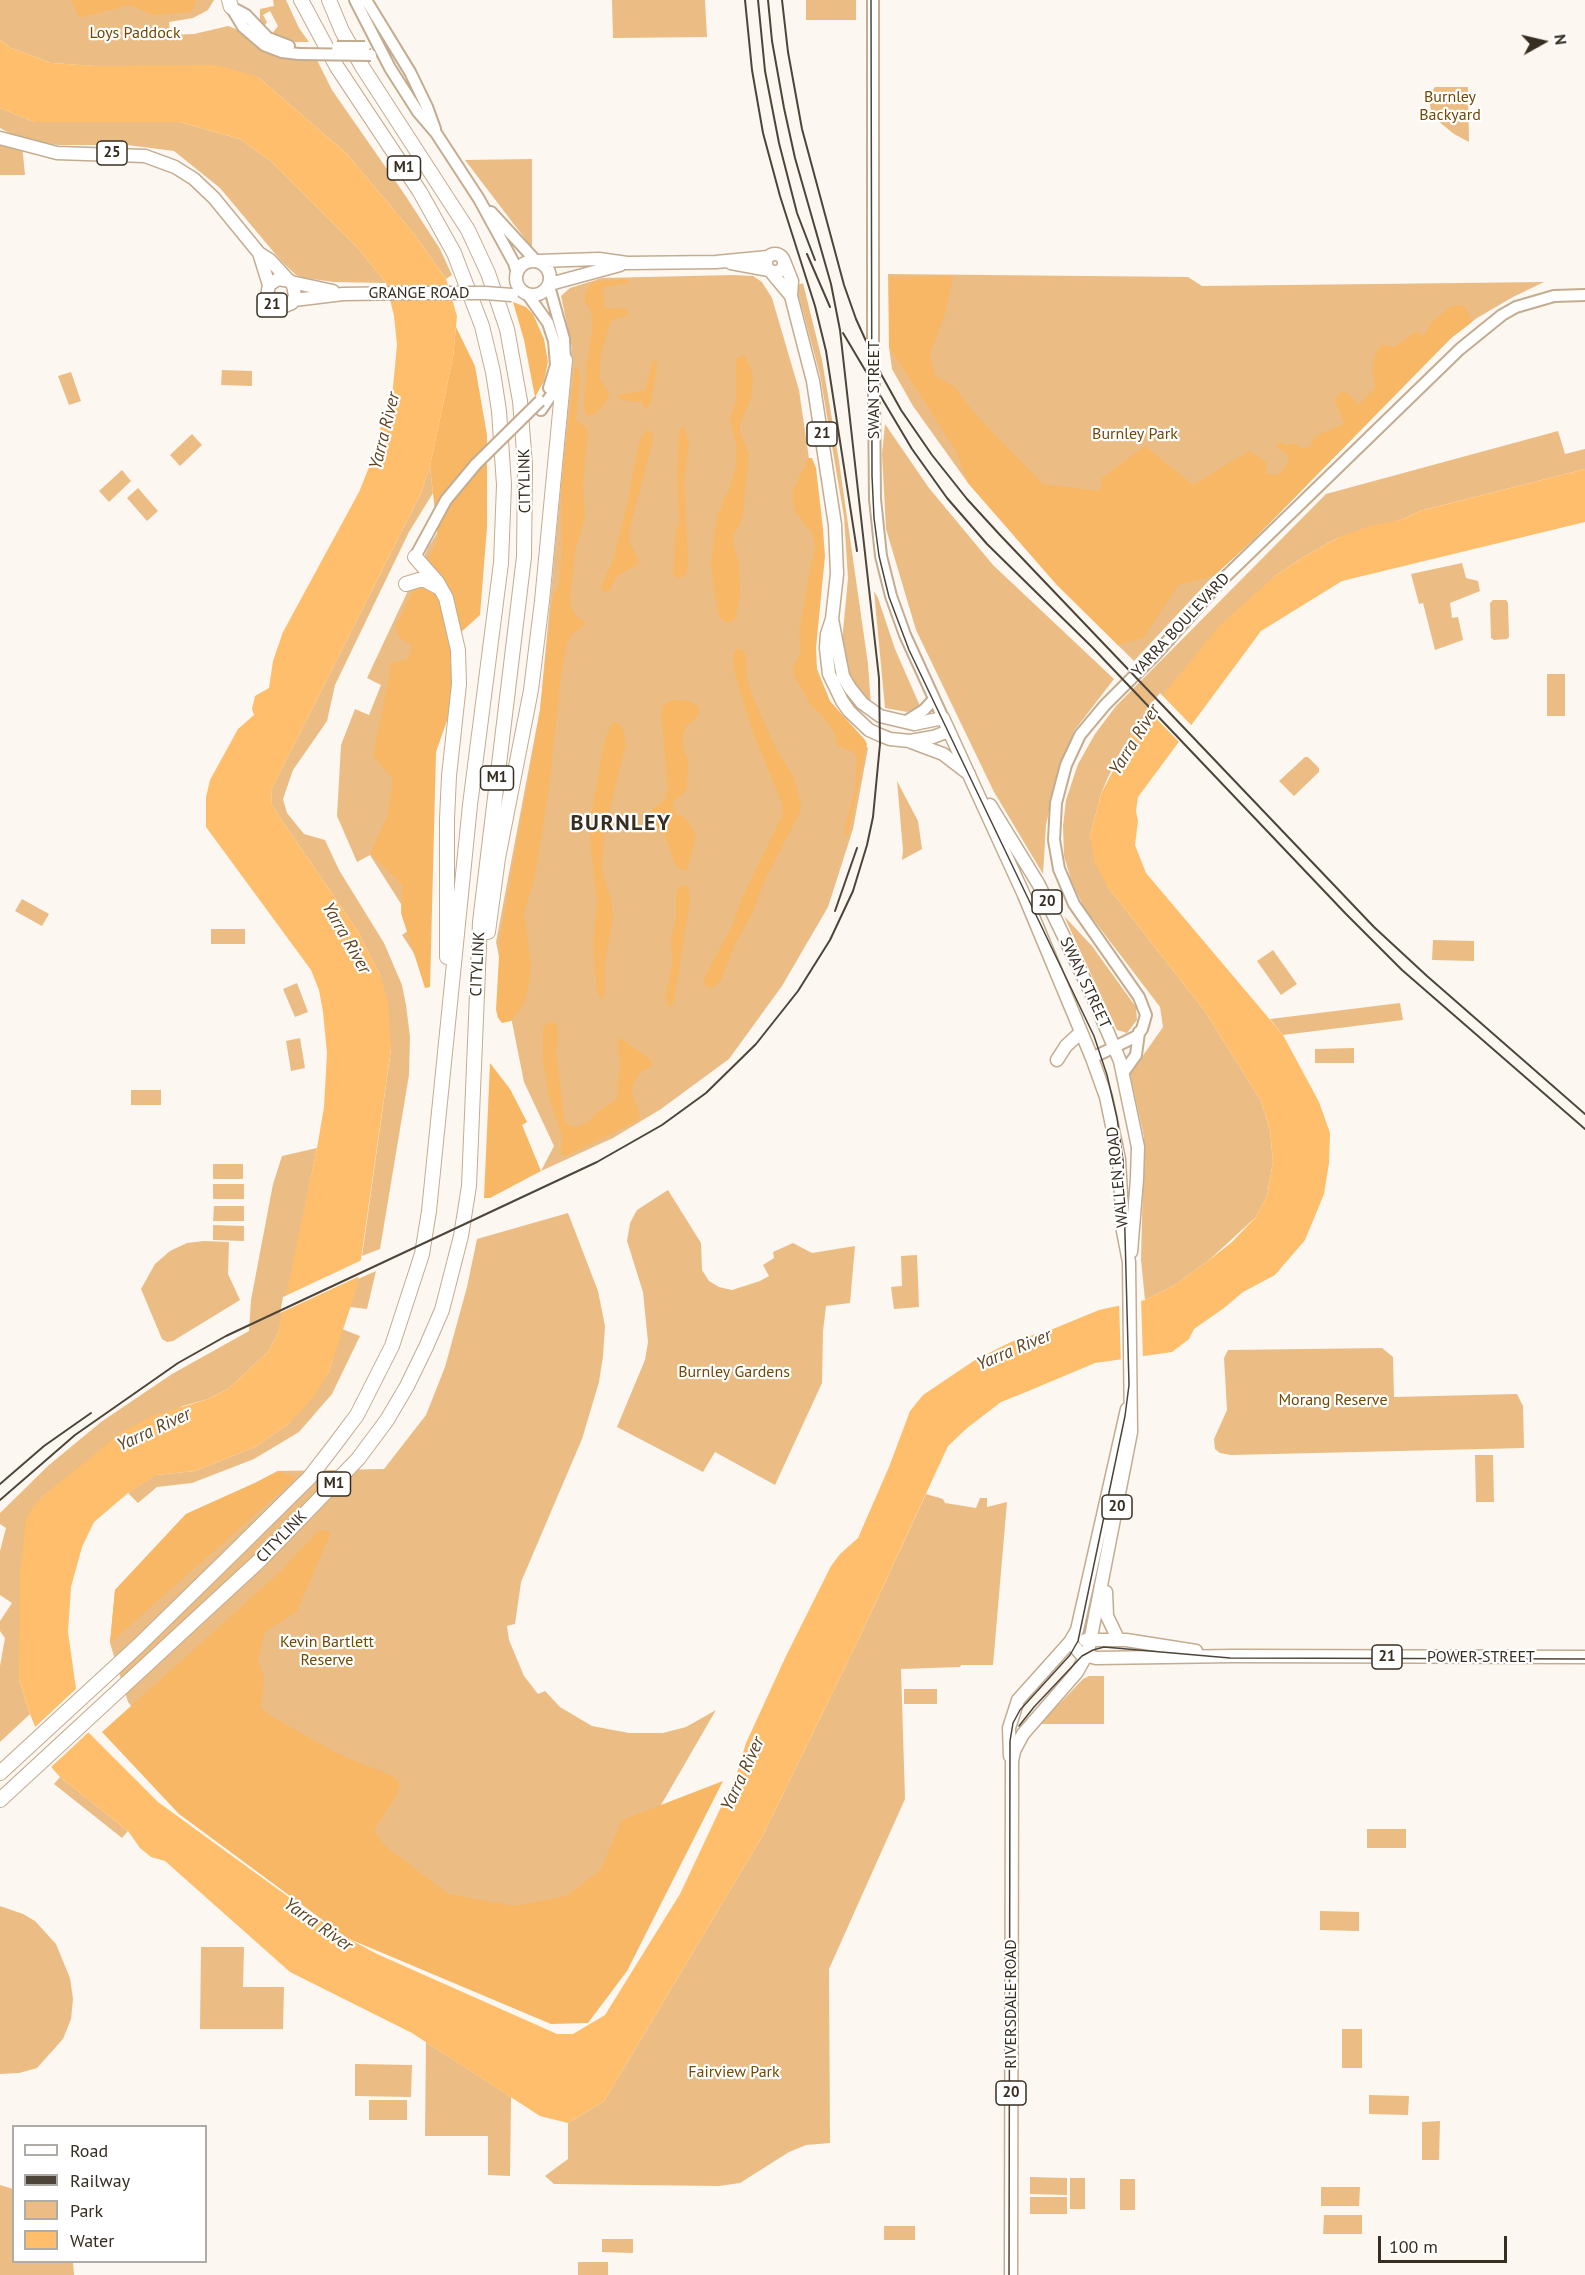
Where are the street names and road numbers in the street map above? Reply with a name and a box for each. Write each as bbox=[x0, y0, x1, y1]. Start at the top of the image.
road number: 25 bbox=[97, 141, 127, 165]
road number: M1 bbox=[388, 156, 420, 180]
street label: GRANGE ROAD bbox=[369, 283, 469, 303]
road number: 21 bbox=[257, 293, 287, 317]
street label: SWAN STREET bbox=[864, 341, 884, 439]
road number: 21 bbox=[807, 422, 837, 446]
street label: CITYLINK bbox=[515, 448, 535, 514]
street label: YARRA BOULEVARD bbox=[1128, 569, 1234, 681]
road number: M1 bbox=[480, 766, 514, 790]
road number: 20 bbox=[1032, 890, 1062, 914]
street label: CITYLINK bbox=[467, 931, 489, 997]
street label: SWAN STREET bbox=[1055, 934, 1115, 1032]
street label: WALLEN ROAD bbox=[1103, 1126, 1133, 1228]
road number: M1 bbox=[318, 1472, 350, 1496]
road number: 20 bbox=[1102, 1495, 1132, 1519]
street label: CITYLINK bbox=[253, 1507, 311, 1567]
road number: 21 bbox=[1372, 1645, 1402, 1669]
street label: POWER STREET bbox=[1427, 1647, 1535, 1667]
street label: RIVERSDALE ROAD bbox=[1001, 1939, 1021, 2069]
road number: 20 bbox=[996, 2081, 1026, 2105]

